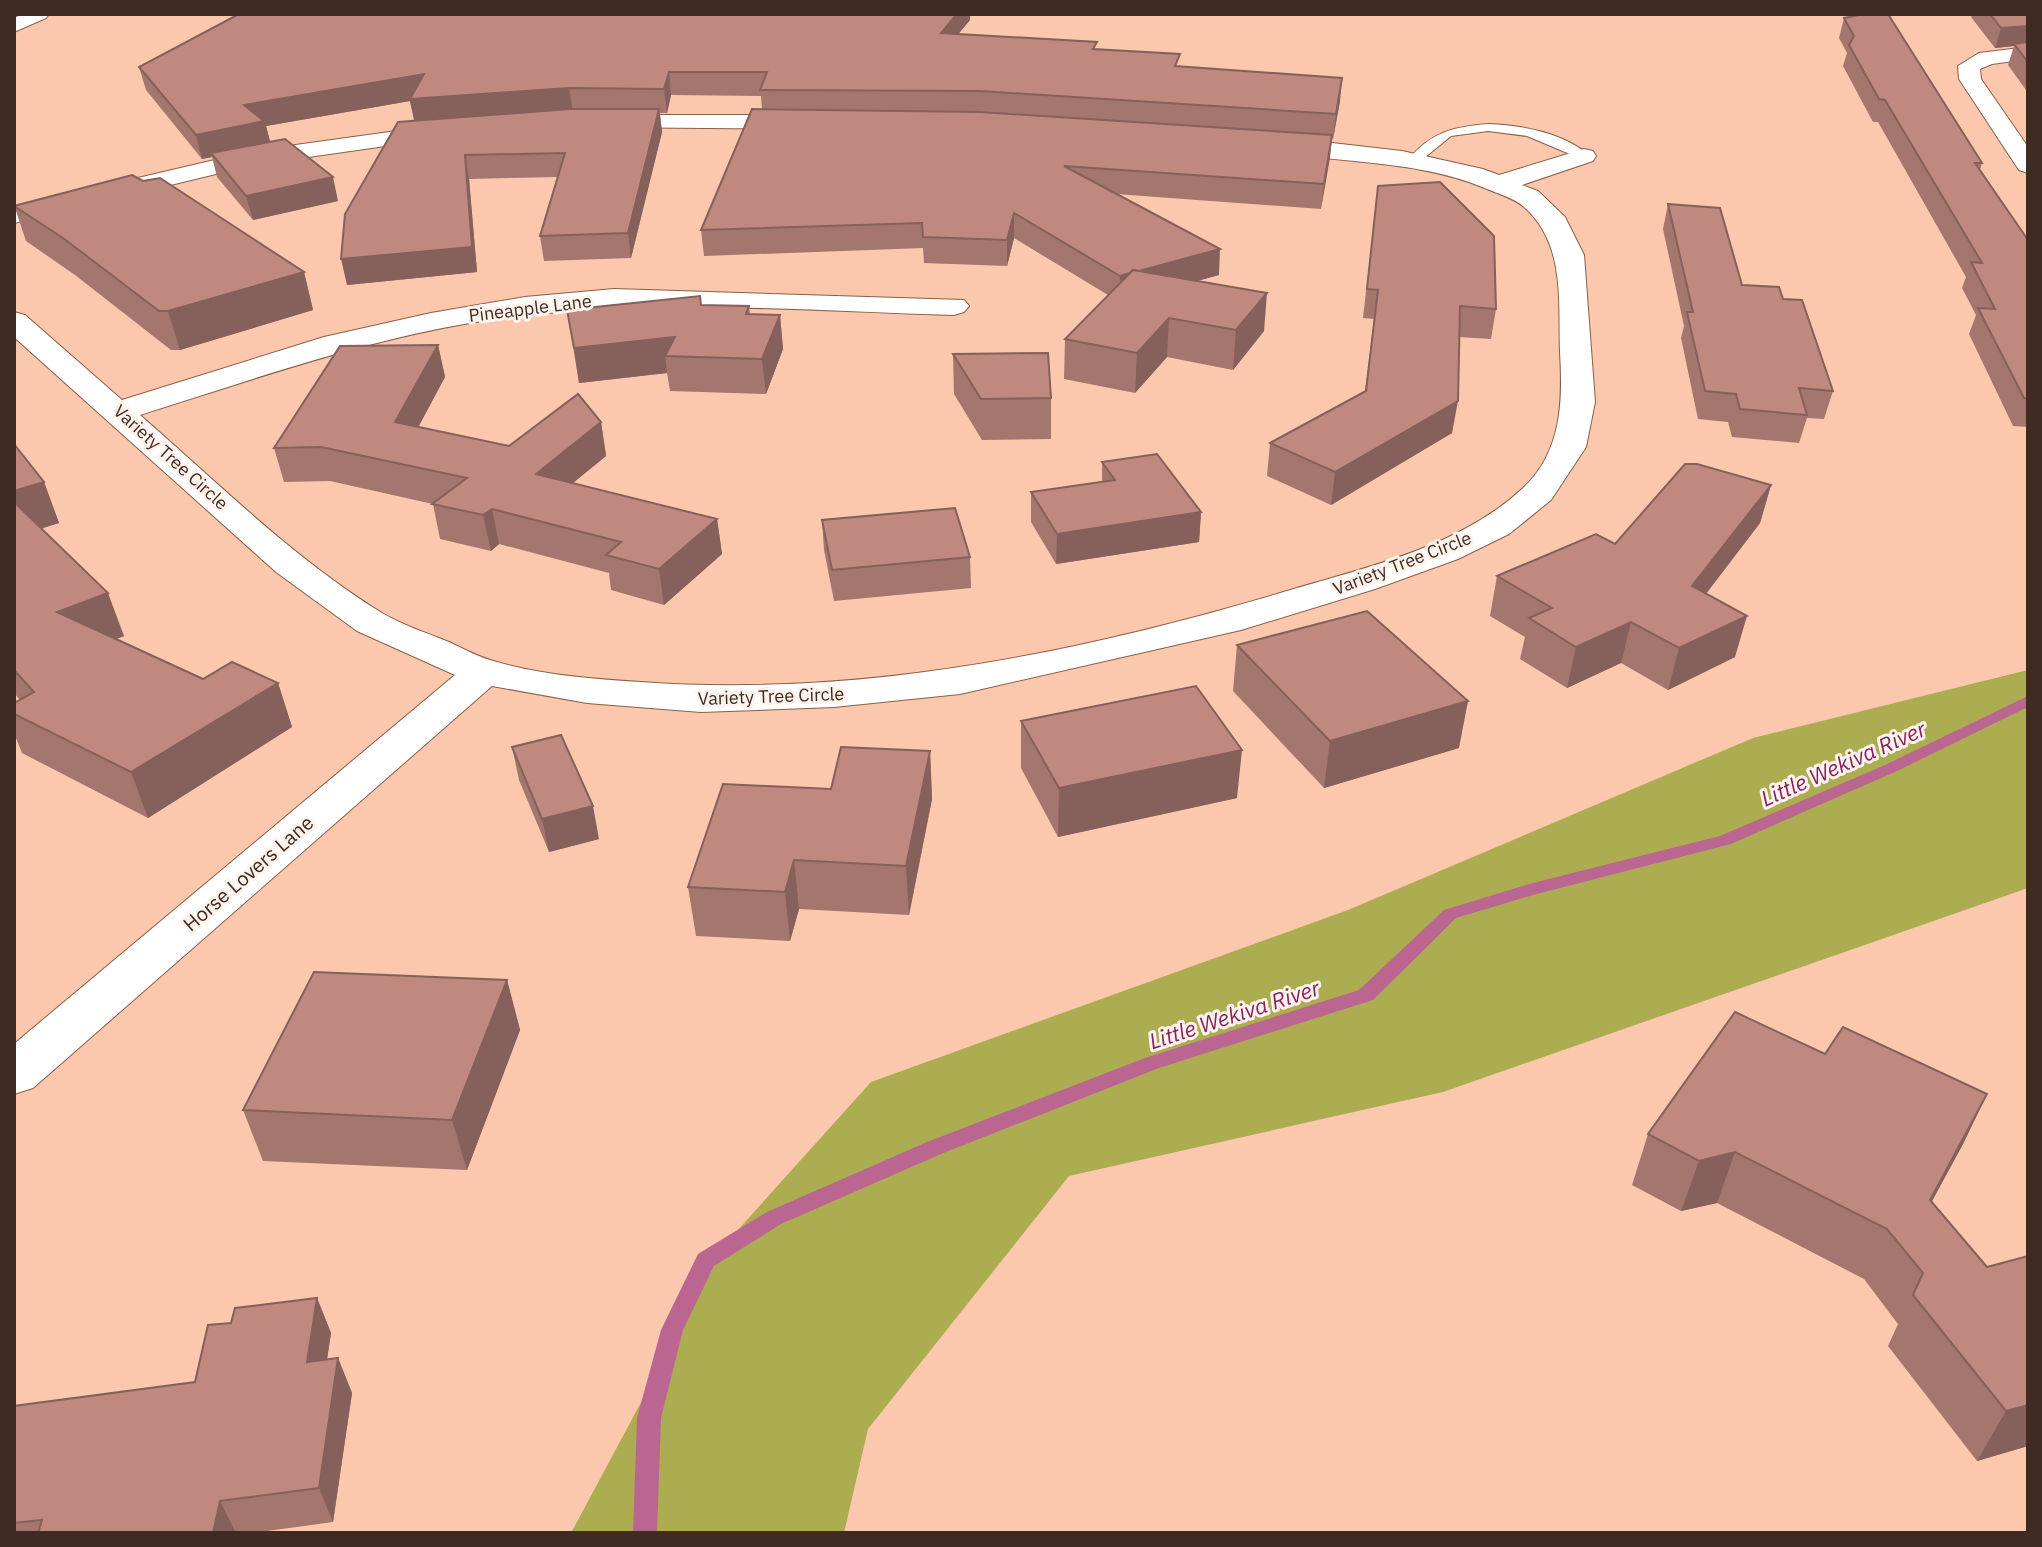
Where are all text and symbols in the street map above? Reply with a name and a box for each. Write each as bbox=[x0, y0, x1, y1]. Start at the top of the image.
street label: Pineapple Lane bbox=[467, 289, 593, 327]
street label: Variety Tree Circle bbox=[109, 399, 233, 515]
street label: Variety Tree Circle bbox=[1329, 526, 1475, 600]
street label: Variety Tree Circle bbox=[697, 682, 845, 710]
water label: Little Wekiva River bbox=[1756, 713, 1931, 812]
street label: Horse Lovers Lane bbox=[177, 809, 319, 937]
water label: Little Wekiva River bbox=[1145, 972, 1324, 1055]

